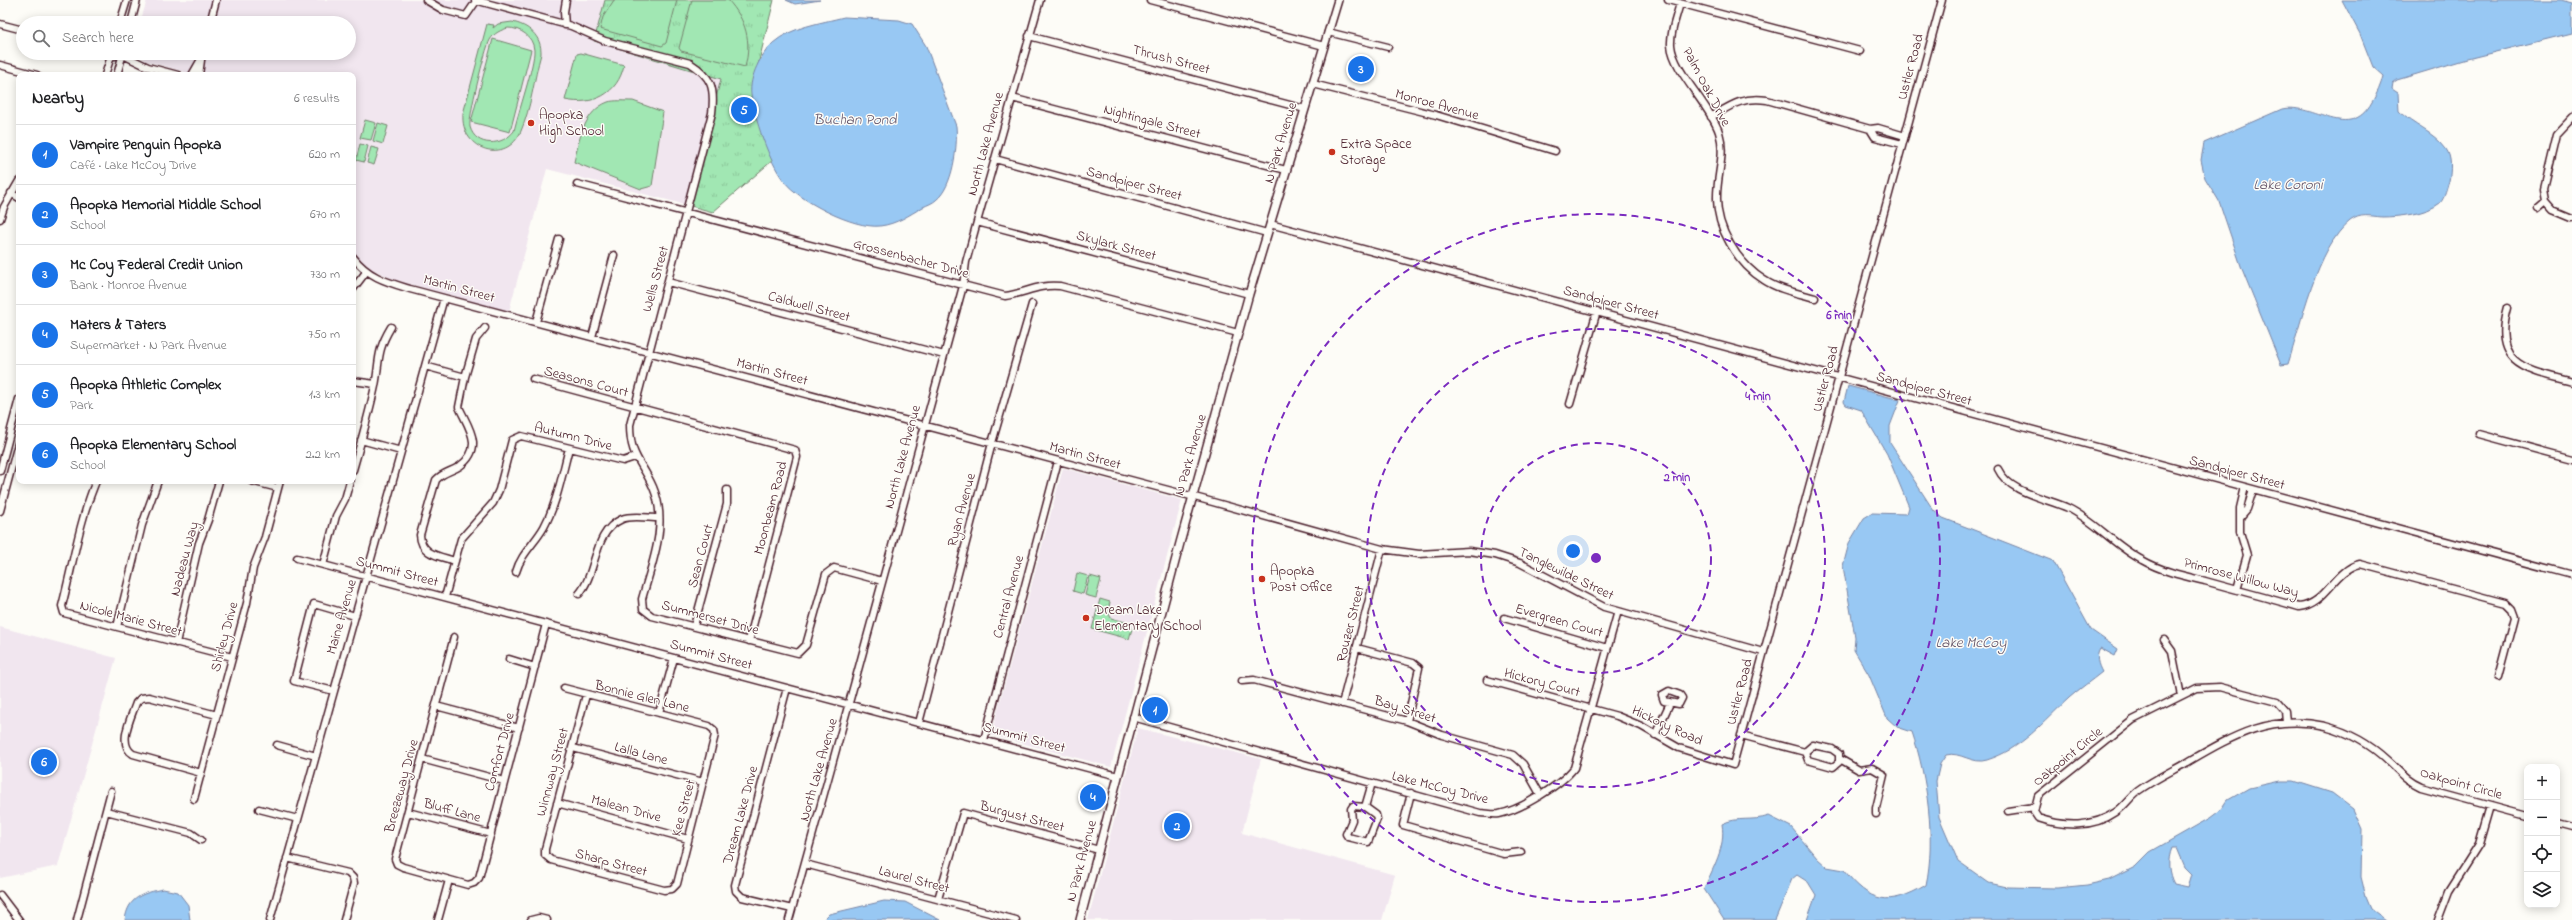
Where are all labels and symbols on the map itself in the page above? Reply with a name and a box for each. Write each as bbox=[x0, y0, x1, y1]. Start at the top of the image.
street label: Ustler Road bbox=[1892, 32, 1930, 102]
street label: Thrush Street bbox=[1130, 40, 1212, 81]
street label: Palm Oak Drive bbox=[1676, 44, 1736, 131]
pin: 3 bbox=[1348, 54, 1374, 84]
street label: Monroe Avenue bbox=[1393, 84, 1482, 126]
street label: North Lake Avenue bbox=[962, 89, 1010, 198]
pin: 5 bbox=[731, 95, 757, 125]
street label: Nightingale Street bbox=[1101, 99, 1203, 146]
street label: N Park Avenue bbox=[1259, 99, 1303, 186]
place label: Apopka High School bbox=[539, 105, 604, 143]
water label: Buchan Pond bbox=[813, 109, 897, 131]
marker: Apopka High School bbox=[526, 118, 536, 128]
place label: Extra Space Storage bbox=[1340, 134, 1412, 172]
marker: Extra Space Storage bbox=[1327, 147, 1337, 157]
street label: Sandpiper Street bbox=[1084, 161, 1185, 207]
water label: Lake Coroni bbox=[2253, 174, 2324, 196]
street label: Skylark Street bbox=[1073, 225, 1159, 268]
street label: Grossenbacher Drive bbox=[851, 233, 972, 285]
street label: Wells Street bbox=[637, 243, 675, 314]
street label: Martin Street bbox=[421, 269, 497, 309]
street label: Sandpiper Street bbox=[1561, 280, 1662, 326]
street label: Caldwell Street bbox=[766, 286, 853, 328]
text: 6 min bbox=[1825, 307, 1852, 325]
street label: Ustler Road bbox=[1807, 344, 1845, 414]
street label: Martin Street bbox=[734, 352, 810, 392]
street label: Seasons Court bbox=[541, 361, 631, 403]
street label: Sandpiper Street bbox=[1874, 366, 1975, 412]
text: 4 min bbox=[1744, 388, 1771, 406]
street label: North Lake Avenue bbox=[879, 402, 927, 511]
street label: N Park Avenue bbox=[1169, 411, 1213, 498]
street label: Autumn Drive bbox=[532, 417, 615, 457]
street label: Martin Street bbox=[1047, 436, 1123, 476]
street label: Sandpiper Street bbox=[2187, 450, 2288, 496]
street label: Moonbeam Road bbox=[748, 459, 794, 557]
text: 2 min bbox=[1663, 469, 1690, 487]
street label: Ryan Avenue bbox=[942, 470, 983, 549]
street label: Nadeau Way bbox=[165, 519, 206, 599]
street label: Sean Court bbox=[682, 522, 720, 590]
your location bbox=[1563, 541, 1583, 561]
street label: Tanglewilde Street bbox=[1514, 542, 1618, 607]
street label: Summit Street bbox=[353, 551, 441, 593]
centre of rings bbox=[1589, 551, 1603, 565]
street label: Central Avenue bbox=[988, 552, 1030, 641]
street label: Primrose Willow Way bbox=[2181, 553, 2301, 604]
place label: Apopka Post Office bbox=[1270, 561, 1333, 598]
marker: Apopka Post Office bbox=[1257, 574, 1267, 584]
street label: Maine Avenue bbox=[321, 576, 363, 657]
street label: Rouzer Street bbox=[1331, 583, 1371, 665]
street label: Nicole Marie Street bbox=[78, 595, 185, 643]
street label: Summerset Drive bbox=[659, 595, 762, 641]
street label: Evergreen Court bbox=[1512, 598, 1606, 645]
street label: Shirley Drive bbox=[206, 599, 246, 675]
place label: Dream Lake Elementary School bbox=[1093, 600, 1201, 638]
marker: Dream Lake Elementary School bbox=[1081, 613, 1091, 623]
water label: Lake McCoy bbox=[1936, 632, 2007, 655]
street label: Summit Street bbox=[667, 634, 755, 676]
street label: Ustler Road bbox=[1721, 657, 1759, 727]
street label: Hickory Court bbox=[1501, 663, 1583, 704]
street label: Bonnie Glen Lane bbox=[592, 675, 692, 719]
street label: Bay Street bbox=[1370, 690, 1439, 730]
pin: 1 bbox=[1142, 695, 1168, 725]
street label: Hickory Road bbox=[1628, 700, 1706, 753]
street label: Comfort Drive bbox=[479, 710, 521, 794]
street label: North Lake Avenue bbox=[794, 715, 844, 824]
street label: Summit Street bbox=[980, 717, 1068, 759]
street label: Oakpoint Circle bbox=[2028, 722, 2108, 792]
street label: Winnway Street bbox=[531, 725, 576, 819]
street label: Breezeway Drive bbox=[379, 736, 426, 836]
street label: Lalla Lane bbox=[612, 737, 671, 771]
pin: 6 bbox=[31, 747, 57, 777]
street label: Oakpoint Circle bbox=[2417, 762, 2505, 806]
street label: Dream Lake Drive bbox=[718, 763, 764, 867]
street label: Lake McCoy Drive bbox=[1389, 766, 1491, 811]
street label: Kee Street bbox=[666, 777, 702, 839]
pin: 4 bbox=[1080, 782, 1106, 812]
street label: Malean Drive bbox=[589, 790, 664, 829]
street label: Bluff Lane bbox=[420, 793, 484, 829]
street label: Burgust Street bbox=[976, 795, 1067, 839]
pin: 2 bbox=[1164, 811, 1190, 841]
street label: N Park Avenue bbox=[1061, 817, 1103, 904]
street label: Sharp Street bbox=[573, 843, 650, 883]
street label: Laurel Street bbox=[876, 860, 952, 900]

